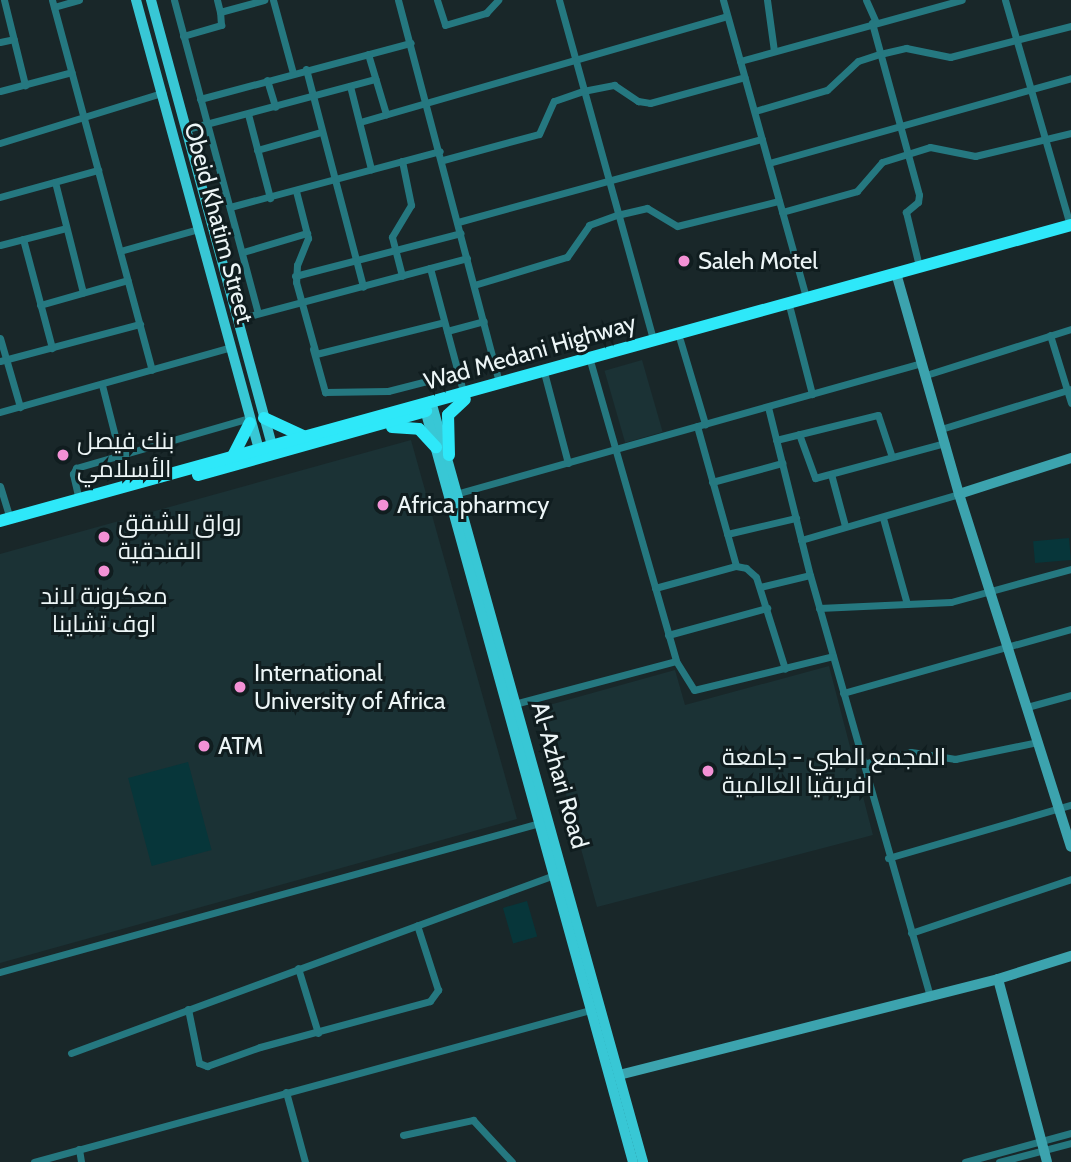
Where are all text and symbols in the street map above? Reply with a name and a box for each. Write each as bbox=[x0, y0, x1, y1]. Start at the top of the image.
street label: Obeid Khatim Street bbox=[178, 119, 260, 327]
place label: Saleh Motel bbox=[698, 247, 818, 275]
marker: Saleh Motel bbox=[676, 253, 692, 269]
street label: Wad Medani Highway bbox=[421, 308, 639, 396]
place label: بنك فيصل الأسلامي bbox=[77, 427, 174, 483]
marker: بنك فيصل الأسلامي bbox=[55, 447, 71, 463]
place label: Africa pharmcy bbox=[397, 491, 549, 519]
marker: Africa pharmcy bbox=[375, 497, 391, 513]
place label: رواق للشقق الفندقية bbox=[118, 509, 241, 565]
marker: رواق للشقق الفندقية bbox=[96, 529, 112, 545]
marker: معكرونة لاند اوف تشاينا bbox=[96, 563, 112, 579]
place label: معكرونة لاند اوف تشاينا bbox=[40, 582, 168, 638]
place label: International University of Africa bbox=[254, 659, 445, 715]
marker: International University of Africa bbox=[232, 679, 248, 695]
street label: Al-Azhari Road bbox=[525, 698, 595, 852]
place label: ATM bbox=[218, 732, 263, 760]
marker: ATM bbox=[196, 738, 212, 754]
place label: المجمع الطبي - جامعة افريقيا العالمية bbox=[722, 743, 946, 799]
marker: المجمع الطبي - جامعة افريقيا العالمية bbox=[700, 763, 716, 779]

